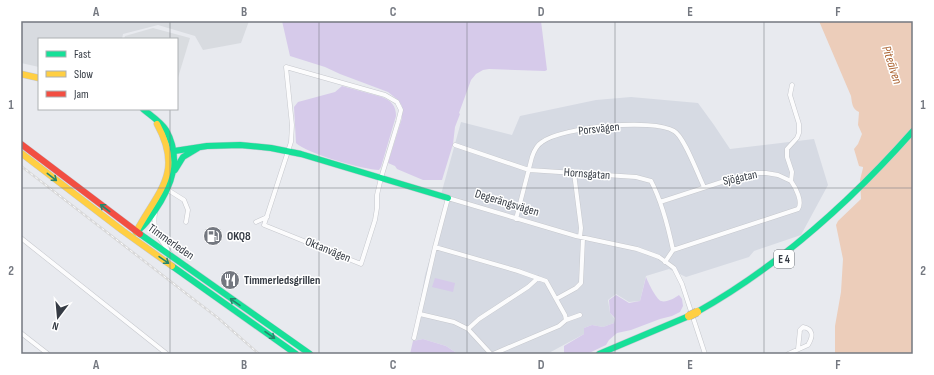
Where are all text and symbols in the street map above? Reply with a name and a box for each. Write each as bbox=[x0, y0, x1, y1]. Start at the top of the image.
text: A bbox=[92, 4, 100, 20]
text: B bbox=[241, 4, 247, 20]
text: C bbox=[390, 4, 397, 20]
text: D bbox=[538, 4, 545, 20]
text: E bbox=[687, 4, 693, 20]
text: F bbox=[835, 4, 841, 20]
legend bbox=[38, 38, 178, 110]
water label: Piteälven bbox=[878, 44, 906, 87]
text: Fast bbox=[74, 47, 91, 62]
text: Slow bbox=[74, 67, 93, 82]
text: Jam bbox=[73, 87, 89, 102]
text: 1 bbox=[8, 97, 14, 113]
text: 1 bbox=[920, 97, 926, 113]
street label: Porsvägen bbox=[578, 119, 620, 139]
street label: Hornsgatan bbox=[563, 165, 611, 183]
street label: Sjögatan bbox=[721, 167, 759, 189]
one-way arrow bbox=[46, 172, 57, 181]
street label: Degerängsvägen bbox=[473, 186, 541, 220]
one-way arrow bbox=[100, 204, 111, 213]
street label: Timmerleden bbox=[145, 221, 197, 263]
fuel station icon: OKQ8 bbox=[202, 225, 224, 247]
place label: OKQ8 bbox=[227, 229, 251, 244]
street label: Oktanvägen bbox=[303, 234, 353, 266]
road number: E 4 bbox=[774, 250, 794, 268]
one-way arrow bbox=[158, 256, 169, 265]
text: 2 bbox=[8, 263, 14, 279]
text: 2 bbox=[920, 263, 926, 279]
restaurant icon: Timmerledsgrillen bbox=[219, 269, 241, 291]
place label: Timmerledsgrillen bbox=[244, 273, 320, 288]
north arrow bbox=[38, 297, 78, 337]
one-way arrow bbox=[230, 298, 241, 306]
text: N bbox=[51, 319, 60, 333]
one-way arrow bbox=[264, 331, 275, 340]
text: A bbox=[92, 357, 100, 373]
text: B bbox=[241, 357, 247, 373]
text: C bbox=[390, 357, 397, 373]
text: D bbox=[538, 357, 545, 373]
text: E bbox=[687, 357, 693, 373]
text: F bbox=[835, 357, 841, 373]

